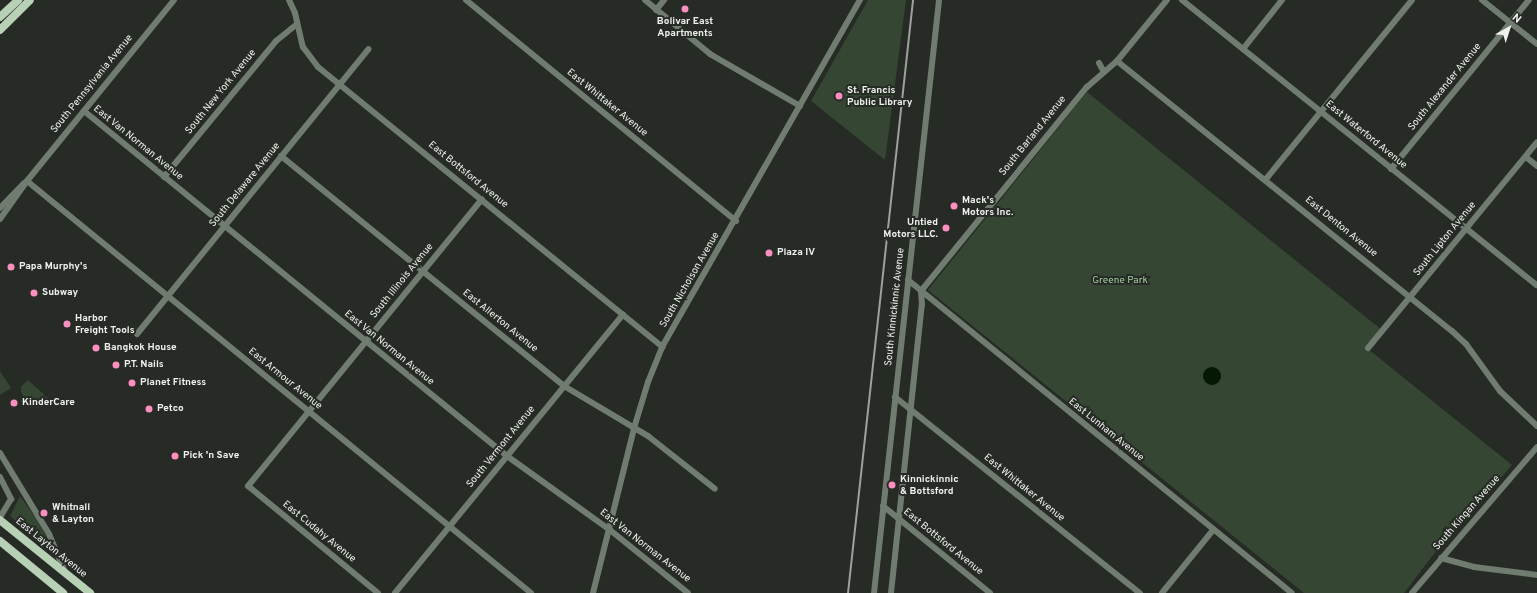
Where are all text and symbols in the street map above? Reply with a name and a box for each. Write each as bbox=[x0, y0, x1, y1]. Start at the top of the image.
marker: Bolivar East Apartments bbox=[680, 4, 690, 14]
north arrow bbox=[1489, 8, 1529, 48]
text: N bbox=[1509, 11, 1524, 27]
place label: Bolivar East Apartments bbox=[657, 15, 713, 38]
street label: South Pennsylvania Avenue bbox=[48, 32, 136, 136]
street label: South Alexander Avenue bbox=[1406, 41, 1484, 133]
street label: South New York Avenue bbox=[183, 47, 259, 137]
street label: East Whittaker Avenue bbox=[564, 66, 650, 140]
place label: St. Francis Public Library bbox=[847, 84, 913, 108]
marker: St. Francis Public Library bbox=[834, 91, 844, 101]
street label: South Barland Avenue bbox=[997, 94, 1069, 178]
street label: East Waterford Avenue bbox=[1323, 98, 1409, 172]
street label: East Van Norman Avenue bbox=[90, 103, 186, 183]
street label: East Bottsford Avenue bbox=[426, 139, 510, 211]
street label: South Delaware Avenue bbox=[207, 140, 283, 230]
place label: Mack's Motors Inc. bbox=[962, 194, 1014, 218]
street label: East Denton Avenue bbox=[1302, 194, 1380, 260]
street label: South Lipton Avenue bbox=[1411, 199, 1479, 279]
marker: Mack's Motors Inc. bbox=[949, 201, 959, 211]
place label: Untied Motors LLC. bbox=[883, 216, 938, 240]
marker: Untied Motors LLC. bbox=[941, 223, 951, 233]
street label: South Nicholson Avenue bbox=[658, 230, 722, 330]
street label: South Illinois Avenue bbox=[368, 241, 436, 321]
place label: Plaza IV bbox=[777, 247, 815, 259]
street label: South Kinnickinnic Avenue bbox=[883, 247, 907, 367]
marker: Plaza IV bbox=[764, 248, 774, 258]
place label: Papa Murphy's bbox=[19, 261, 87, 273]
marker: Papa Murphy's bbox=[6, 262, 16, 272]
park label: Greene Park bbox=[1092, 275, 1148, 287]
place label: Subway bbox=[42, 287, 78, 299]
street label: East Allerton Avenue bbox=[460, 287, 540, 355]
marker: Subway bbox=[29, 288, 39, 298]
street label: East Van Norman Avenue bbox=[341, 308, 437, 388]
place label: Harbor Freight Tools bbox=[75, 312, 135, 336]
marker: Harbor Freight Tools bbox=[62, 319, 72, 329]
place label: Bangkok House bbox=[104, 342, 177, 354]
marker: Bangkok House bbox=[91, 343, 101, 353]
street label: East Armour Avenue bbox=[245, 345, 325, 413]
place label: P.T. Nails bbox=[124, 359, 164, 371]
marker: P.T. Nails bbox=[111, 360, 121, 370]
place label: Planet Fitness bbox=[140, 377, 206, 389]
marker: Planet Fitness bbox=[127, 378, 137, 388]
street label: East Lunham Avenue bbox=[1066, 396, 1146, 464]
place label: KinderCare bbox=[22, 397, 75, 409]
marker: KinderCare bbox=[9, 398, 19, 408]
place label: Petco bbox=[157, 403, 184, 415]
street label: South Vermont Avenue bbox=[464, 403, 538, 491]
marker: Petco bbox=[144, 404, 154, 414]
place label: Pick 'n Save bbox=[183, 450, 239, 462]
marker: Pick 'n Save bbox=[170, 451, 180, 461]
street label: East Whittaker Avenue bbox=[981, 451, 1067, 525]
place label: Kinnickinnic & Bottsford bbox=[900, 473, 959, 496]
street label: South Kingan Avenue bbox=[1431, 473, 1503, 553]
marker: Kinnickinnic & Bottsford bbox=[887, 480, 897, 490]
street label: East Cudahy Avenue bbox=[280, 499, 358, 565]
place label: Whitnall & Layton bbox=[52, 501, 94, 524]
street label: East Bottsford Avenue bbox=[901, 506, 985, 578]
street label: East Van Norman Avenue bbox=[597, 507, 693, 585]
marker: Whitnall & Layton bbox=[39, 508, 49, 518]
street label: East Layton Avenue bbox=[13, 515, 89, 581]

